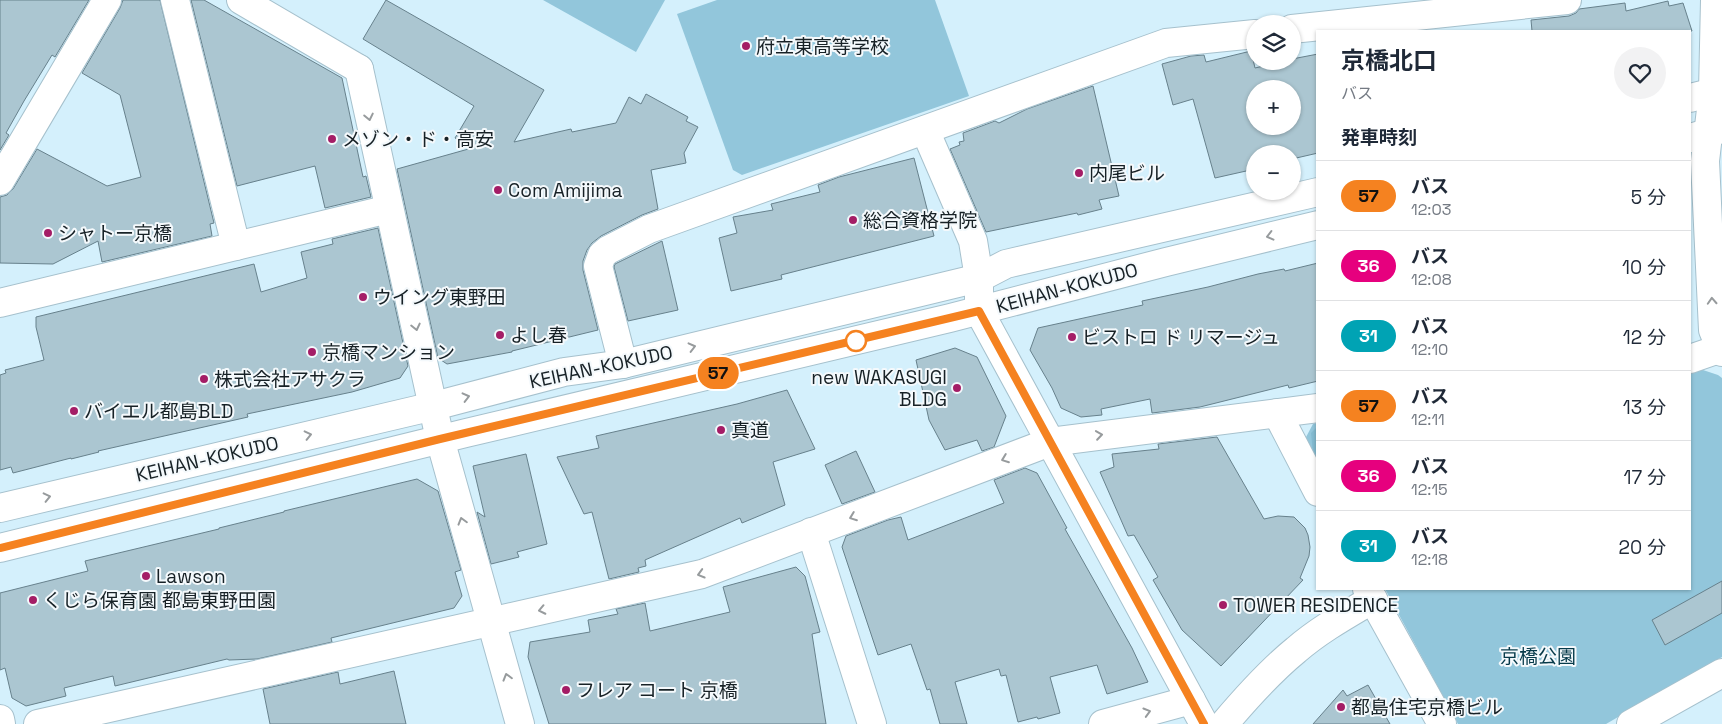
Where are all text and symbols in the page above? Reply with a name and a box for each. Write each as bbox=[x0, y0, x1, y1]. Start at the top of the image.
map controls bbox=[1246, 15, 1301, 200]
button: layers bbox=[1246, 15, 1301, 70]
place label: 府立東高等学校 bbox=[756, 34, 889, 59]
marker: 府立東高等学校 bbox=[740, 40, 752, 52]
text: 京橋北口 bbox=[1341, 45, 1437, 76]
button: heart bbox=[1614, 47, 1666, 99]
button: + bbox=[1246, 80, 1301, 135]
text: バス bbox=[1341, 83, 1373, 104]
one-way arrow bbox=[363, 112, 374, 121]
text: 発車時刻 bbox=[1341, 125, 1417, 150]
place label: メゾン・ド・高安 bbox=[342, 127, 494, 152]
marker: メゾン・ド・高安 bbox=[326, 133, 338, 145]
button: − bbox=[1246, 145, 1301, 200]
place label: 内尾ビル bbox=[1089, 161, 1165, 186]
marker: 内尾ビル bbox=[1073, 167, 1085, 179]
text: バス bbox=[1411, 174, 1449, 199]
place label: Com Amijima bbox=[508, 178, 623, 203]
marker: Com Amijima bbox=[492, 184, 504, 196]
text: 57 bbox=[1358, 184, 1379, 207]
text: 5 分 bbox=[1631, 185, 1666, 210]
text: 12:03 bbox=[1411, 199, 1451, 220]
place label: 総合資格学院 bbox=[863, 208, 977, 233]
marker: 総合資格学院 bbox=[847, 214, 859, 226]
place label: シャトー京橋 bbox=[58, 221, 172, 246]
marker: シャトー京橋 bbox=[42, 227, 54, 239]
one-way arrow bbox=[1266, 230, 1275, 241]
text: バス bbox=[1411, 244, 1449, 269]
text: 36 bbox=[1357, 254, 1380, 277]
text: 10 分 bbox=[1622, 255, 1666, 280]
street label: KEIHAN-KOKUDO bbox=[993, 257, 1141, 319]
text: 12:08 bbox=[1411, 269, 1452, 290]
place label: ウイング東野田 bbox=[373, 285, 506, 310]
marker: ウイング東野田 bbox=[357, 291, 369, 303]
one-way arrow bbox=[1706, 297, 1717, 305]
text: バス bbox=[1411, 314, 1449, 339]
one-way arrow bbox=[410, 322, 421, 331]
place label: よし春 bbox=[510, 323, 567, 348]
text: 31 bbox=[1359, 324, 1378, 347]
place label: ビストロ ド リマージュ bbox=[1082, 325, 1280, 350]
text: 12 分 bbox=[1623, 325, 1666, 350]
marker: よし春 bbox=[494, 329, 506, 341]
unlabelled marker bbox=[845, 330, 867, 352]
marker: ビストロ ド リマージュ bbox=[1066, 331, 1078, 343]
text: 12:10 bbox=[1411, 339, 1448, 360]
place label: 京橋マンション bbox=[322, 340, 455, 365]
street label: KEIHAN-KOKUDO bbox=[527, 340, 675, 394]
one-way arrow bbox=[688, 342, 697, 353]
marker: 京橋マンション bbox=[306, 346, 318, 358]
line badge: 57 bbox=[696, 357, 740, 389]
text: 57 bbox=[708, 361, 728, 384]
place label: new WAKASUGI BLDG bbox=[811, 365, 947, 412]
place label: 株式会社アサクラ bbox=[214, 367, 366, 392]
marker: 株式会社アサクラ bbox=[198, 373, 210, 385]
marker: new WAKASUGI BLDG bbox=[951, 382, 963, 394]
text: バス bbox=[1411, 384, 1449, 409]
one-way arrow bbox=[461, 393, 469, 403]
text: 57 bbox=[1358, 394, 1379, 417]
text: 13 分 bbox=[1623, 395, 1666, 420]
place label: バイエル都島BLD bbox=[84, 399, 233, 424]
marker: バイエル都島BLD bbox=[68, 405, 80, 417]
text: 12:11 bbox=[1411, 409, 1445, 430]
place label: 真道 bbox=[731, 418, 769, 443]
marker: 真道 bbox=[715, 424, 727, 436]
street label: KEIHAN-KOKUDO bbox=[133, 430, 281, 488]
one-way arrow bbox=[303, 430, 312, 441]
one-way arrow bbox=[1095, 430, 1103, 441]
one-way arrow bbox=[1001, 453, 1010, 463]
text: バス bbox=[1411, 454, 1449, 479]
text: 36 bbox=[1357, 464, 1380, 487]
text: 17 分 bbox=[1623, 465, 1666, 490]
text: 12:15 bbox=[1411, 479, 1448, 500]
one-way arrow bbox=[43, 492, 52, 503]
one-way arrow bbox=[849, 511, 858, 521]
one-way arrow bbox=[458, 517, 468, 525]
text: バス bbox=[1411, 524, 1449, 549]
text: 31 bbox=[1359, 534, 1378, 557]
text: 20 分 bbox=[1618, 535, 1666, 560]
text: 12:18 bbox=[1411, 549, 1448, 570]
place label: Lawson bbox=[156, 564, 226, 589]
one-way arrow bbox=[696, 568, 705, 579]
marker: Lawson bbox=[140, 570, 152, 582]
place label: くじら保育園 都島東野田園 bbox=[43, 588, 276, 613]
place label: TOWER RESIDENCE bbox=[1233, 593, 1398, 618]
marker: くじら保育園 都島東野田園 bbox=[27, 594, 39, 606]
marker: TOWER RESIDENCE bbox=[1217, 599, 1229, 611]
one-way arrow bbox=[538, 604, 547, 614]
park label: 京橋公園 bbox=[1500, 644, 1576, 669]
one-way arrow bbox=[502, 673, 513, 681]
place label: フレア コート 京橋 bbox=[576, 678, 738, 703]
marker: フレア コート 京橋 bbox=[560, 684, 572, 696]
place label: 都島住宅京橋ビル bbox=[1351, 695, 1503, 720]
marker: 都島住宅京橋ビル bbox=[1335, 701, 1347, 713]
one-way arrow bbox=[1143, 707, 1152, 718]

